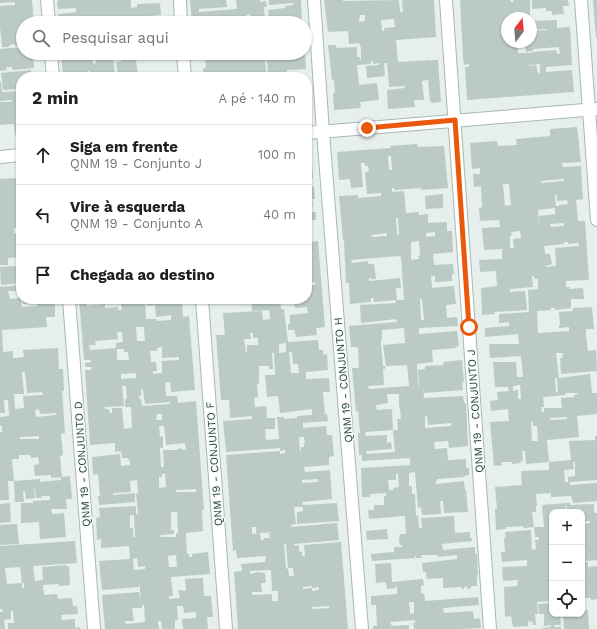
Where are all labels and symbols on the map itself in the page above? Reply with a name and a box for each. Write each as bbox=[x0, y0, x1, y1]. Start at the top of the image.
north arrow bbox=[501, 12, 537, 48]
route end bbox=[358, 119, 376, 137]
street label: QNM 19 - CONJUNTO H bbox=[332, 317, 355, 443]
route start bbox=[460, 318, 478, 336]
street label: QNM 19 - CONJUNTO J bbox=[465, 349, 486, 473]
street label: QNM 19 - CONJUNTO D bbox=[72, 401, 93, 527]
street label: QNM 19 - CONJUNTO F bbox=[204, 401, 225, 526]

